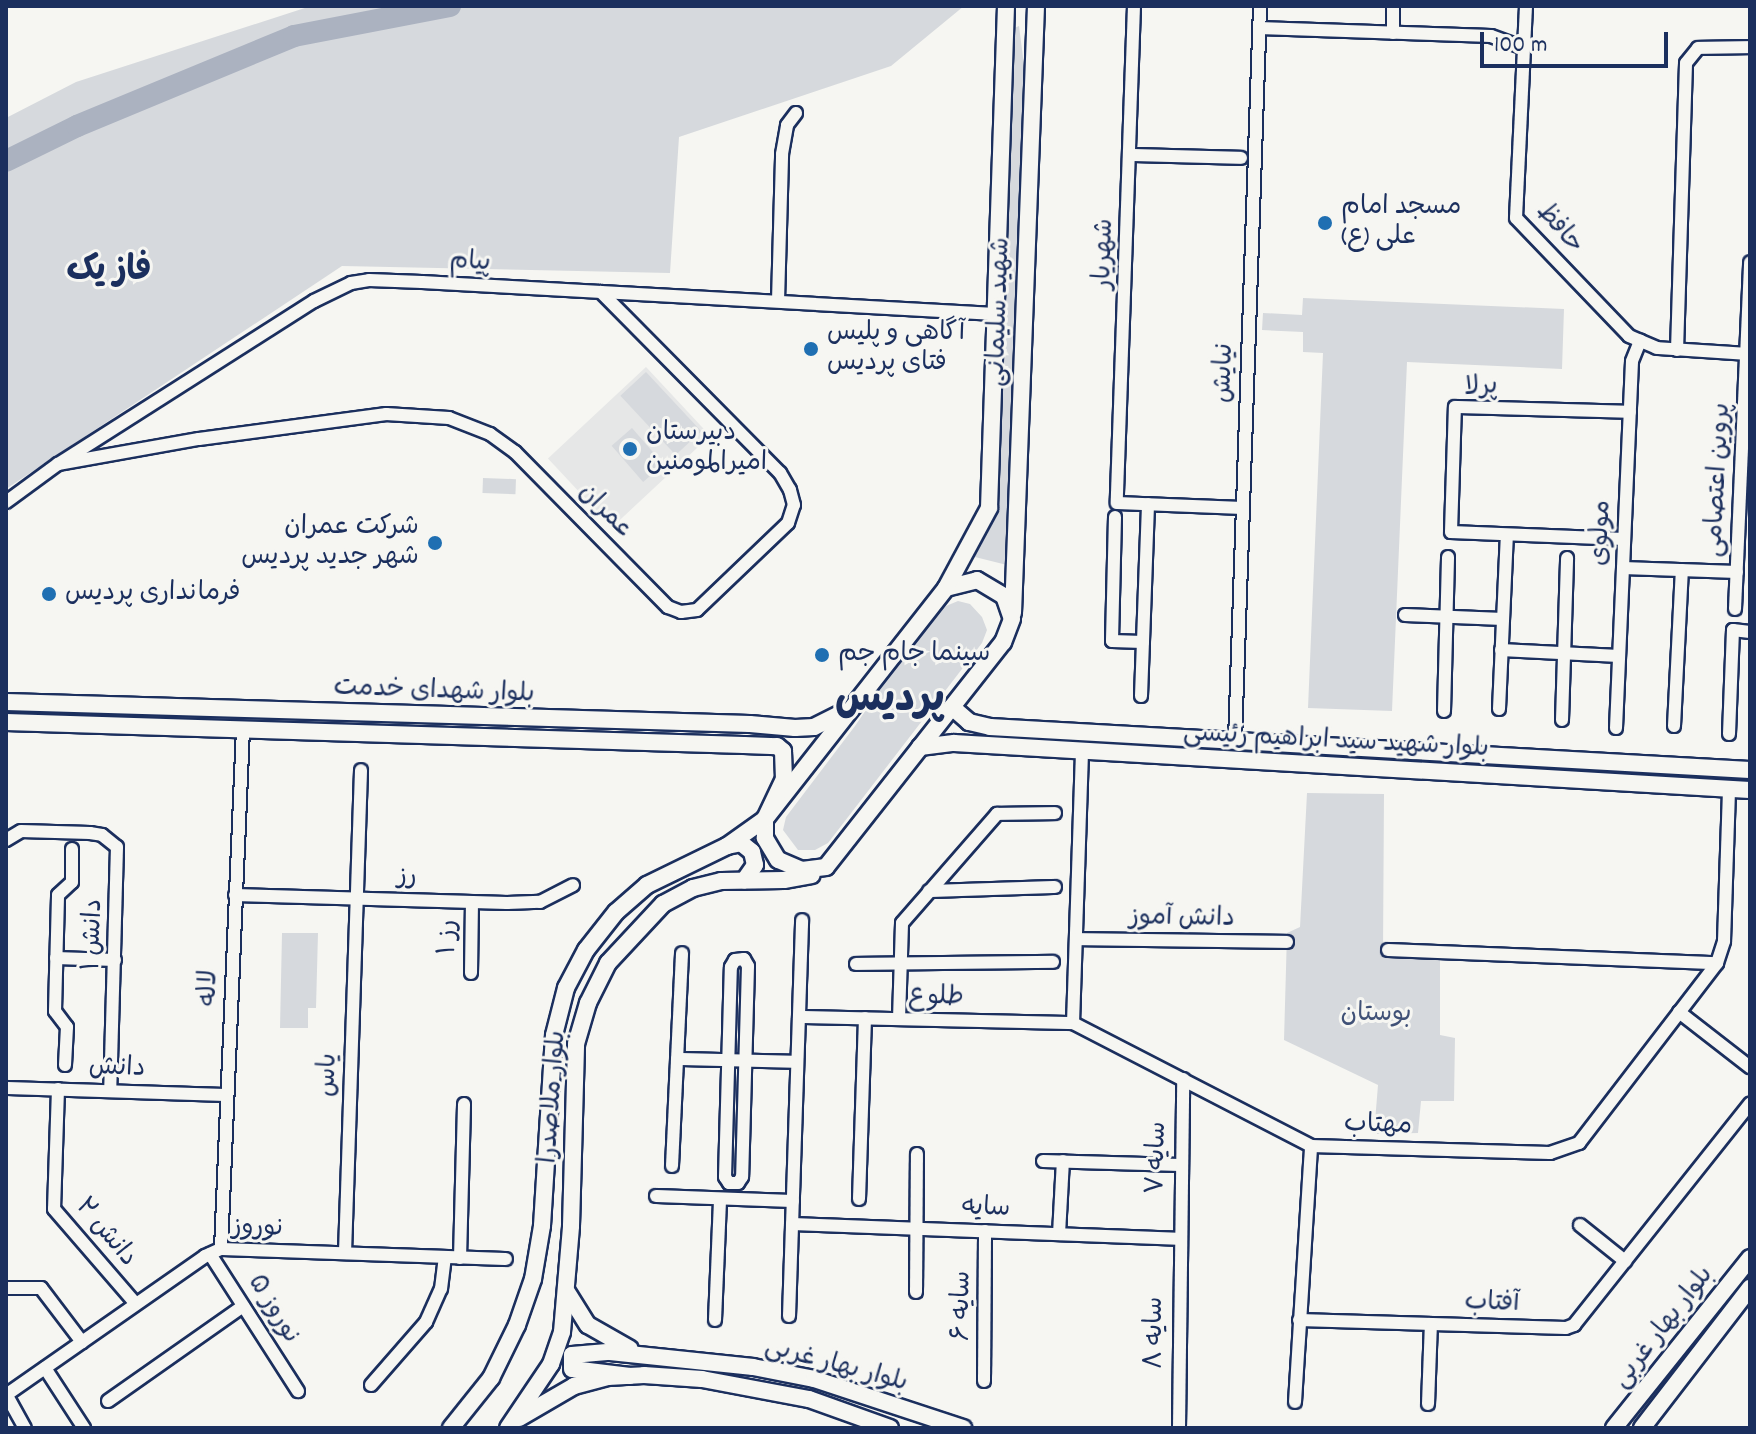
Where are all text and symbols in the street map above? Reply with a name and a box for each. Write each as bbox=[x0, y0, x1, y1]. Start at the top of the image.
scale bar bbox=[1484, 16, 1672, 66]
text: 100 m bbox=[1494, 29, 1547, 63]
place label: مسجد امام علی (ع) bbox=[1341, 192, 1461, 254]
street label: حافظ bbox=[1528, 197, 1590, 261]
marker: مسجد امام علی (ع) bbox=[1316, 214, 1334, 232]
street label: شهریار bbox=[1088, 218, 1122, 290]
street label: شهید سلیمانی bbox=[982, 237, 1018, 387]
street label: پیام bbox=[449, 246, 491, 280]
district label: فاز یک bbox=[67, 253, 151, 293]
place label: آگاهی و پلیس فتای پردیس bbox=[827, 318, 965, 380]
marker: آگاهی و پلیس فتای پردیس bbox=[802, 340, 820, 358]
street label: نیایش bbox=[1208, 343, 1242, 403]
street label: پرلا bbox=[1463, 371, 1499, 405]
street label: پروین اعتصامی bbox=[1699, 402, 1739, 558]
place label: دبیرستان امیرالمومنین bbox=[646, 418, 767, 480]
marker: دبیرستان امیرالمومنین bbox=[621, 440, 639, 458]
street label: عمران bbox=[571, 478, 639, 546]
street label: مولوی bbox=[1585, 499, 1619, 567]
place label: شرکت عمران شهر جدید پردیس bbox=[241, 512, 419, 574]
marker: شرکت عمران شهر جدید پردیس bbox=[426, 534, 444, 552]
place label: فرمانداری پردیس bbox=[65, 578, 240, 610]
marker: فرمانداری پردیس bbox=[40, 585, 58, 603]
place label: سینما جام جم bbox=[838, 639, 990, 671]
marker: سینما جام جم bbox=[813, 646, 831, 664]
street label: بلوار شهدای خدمت bbox=[333, 673, 535, 711]
district label: پردیس bbox=[835, 677, 945, 727]
street label: بلوار شهید سید ابراهیم رئیسی bbox=[1182, 718, 1490, 766]
street label: رز bbox=[397, 862, 417, 894]
street label: دانش ۱ bbox=[77, 899, 111, 971]
street label: دانش آموز bbox=[1129, 902, 1235, 936]
street label: رز ۱ bbox=[433, 919, 465, 955]
street label: لاله bbox=[194, 969, 226, 1007]
street label: طلوع bbox=[908, 982, 964, 1014]
park label: بوستان bbox=[1340, 999, 1412, 1031]
street label: بلوار ملاصدرا bbox=[534, 1029, 574, 1165]
street label: دانش bbox=[88, 1052, 146, 1086]
street label: یاس bbox=[313, 1053, 345, 1097]
street label: مهتاب bbox=[1343, 1109, 1413, 1143]
street label: سایه ۷ bbox=[1141, 1121, 1175, 1195]
street label: دانش ۲ bbox=[67, 1192, 143, 1274]
street label: سایه bbox=[961, 1193, 1011, 1225]
street label: نوروز bbox=[231, 1213, 285, 1245]
street label: بلوار بهار غربی bbox=[1607, 1261, 1721, 1395]
street label: نوروز ۵ bbox=[240, 1269, 306, 1351]
street label: سایه ۶ bbox=[947, 1271, 979, 1341]
street label: آفتاب bbox=[1464, 1287, 1520, 1321]
street label: سایه ۸ bbox=[1140, 1297, 1172, 1369]
street label: بلوار بهار غربی bbox=[761, 1332, 911, 1400]

